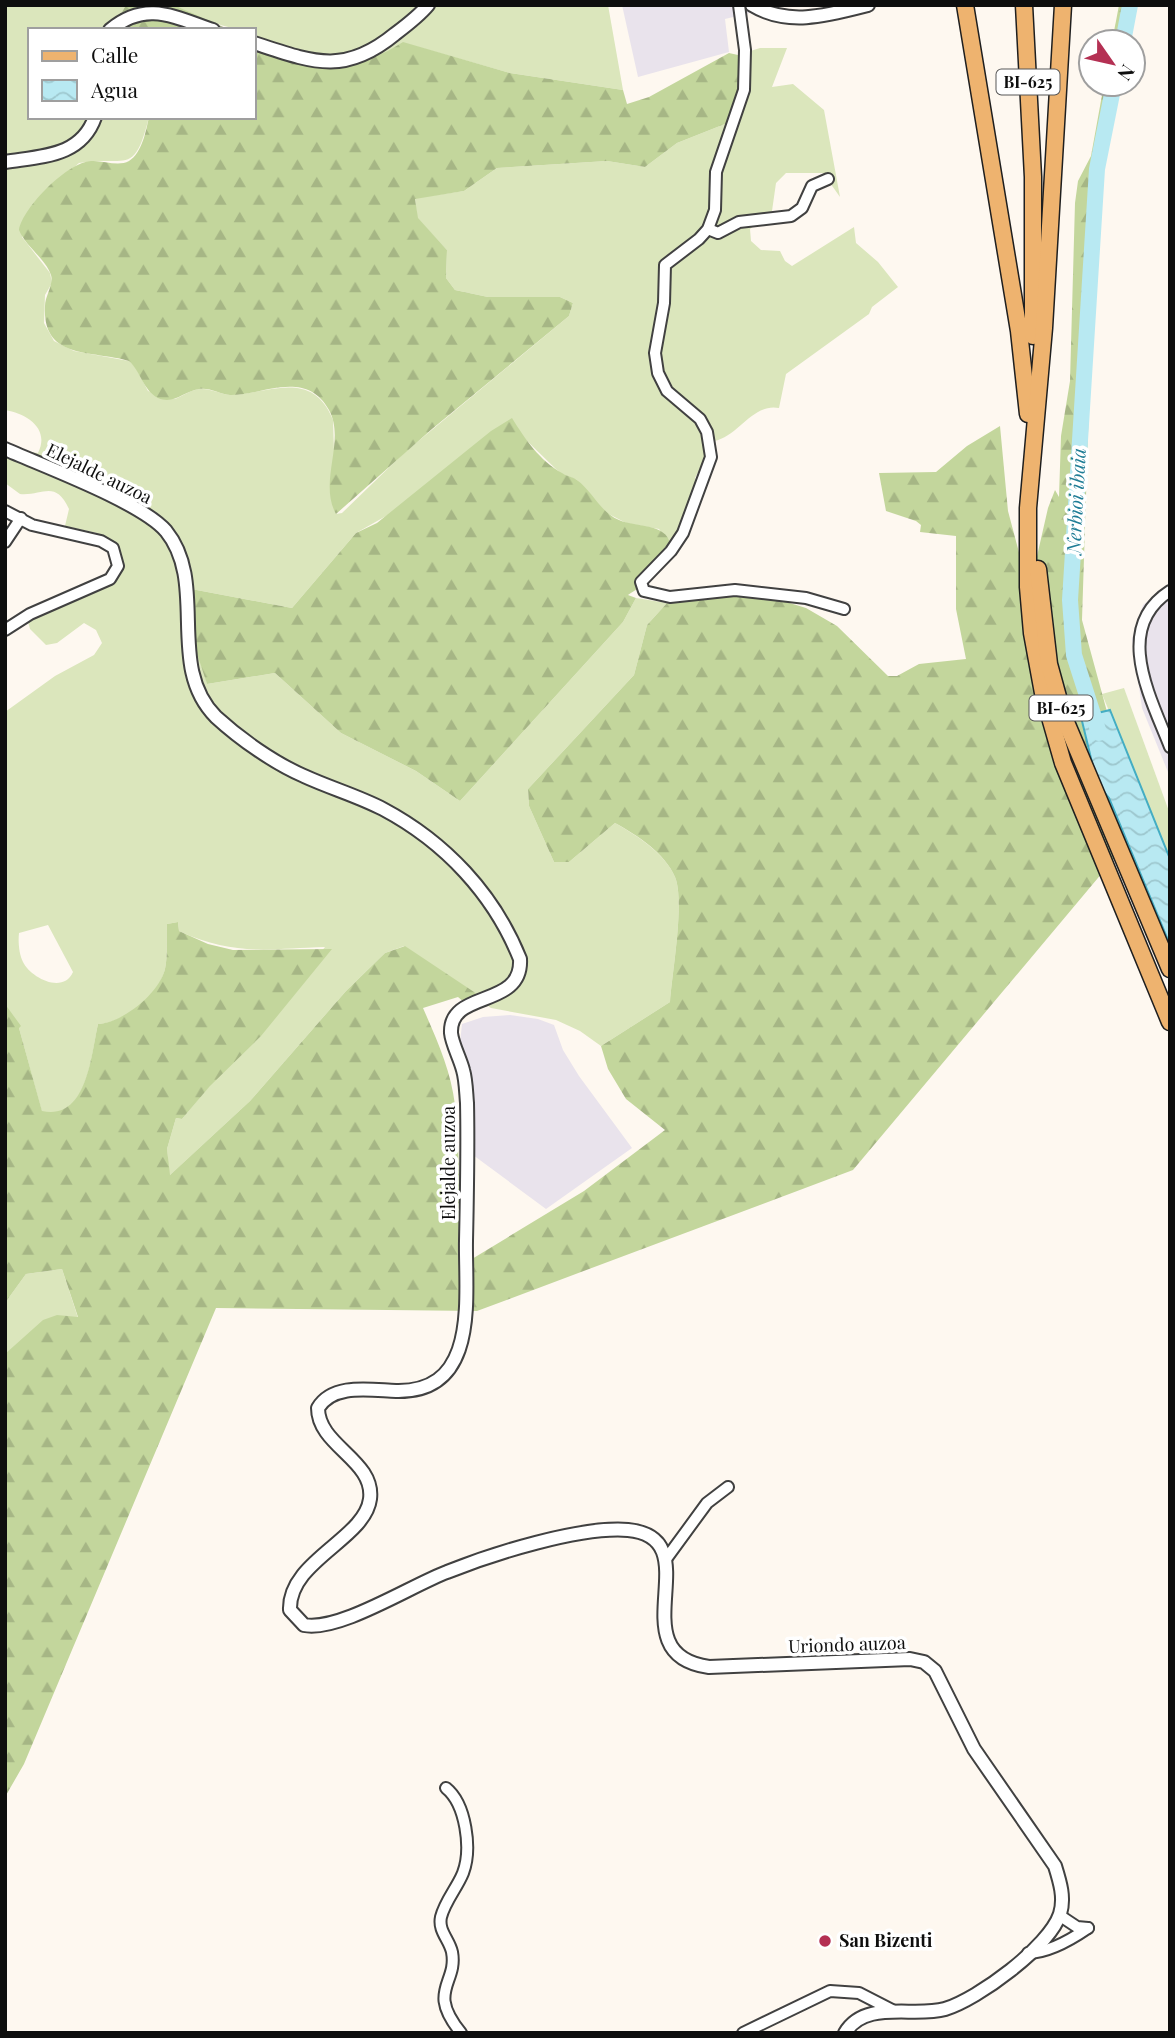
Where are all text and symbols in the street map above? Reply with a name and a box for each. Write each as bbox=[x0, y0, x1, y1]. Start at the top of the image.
legend bbox=[28, 28, 256, 119]
north arrow bbox=[1077, 28, 1147, 98]
text: Calle bbox=[91, 40, 138, 68]
text: N bbox=[1112, 60, 1142, 86]
road number: BI-625 bbox=[996, 69, 1060, 94]
text: Agua bbox=[90, 75, 139, 103]
street label: Elejalde auzoa bbox=[43, 437, 156, 509]
water label: Nerbioi ibaia bbox=[1059, 447, 1091, 557]
road number: BI-625 bbox=[1030, 695, 1092, 720]
street label: Elejalde auzoa bbox=[436, 1106, 460, 1220]
street label: Uriondo auzoa bbox=[788, 1630, 906, 1658]
place label: San Bizenti bbox=[839, 1928, 933, 1952]
marker: San Bizenti bbox=[817, 1933, 833, 1949]

